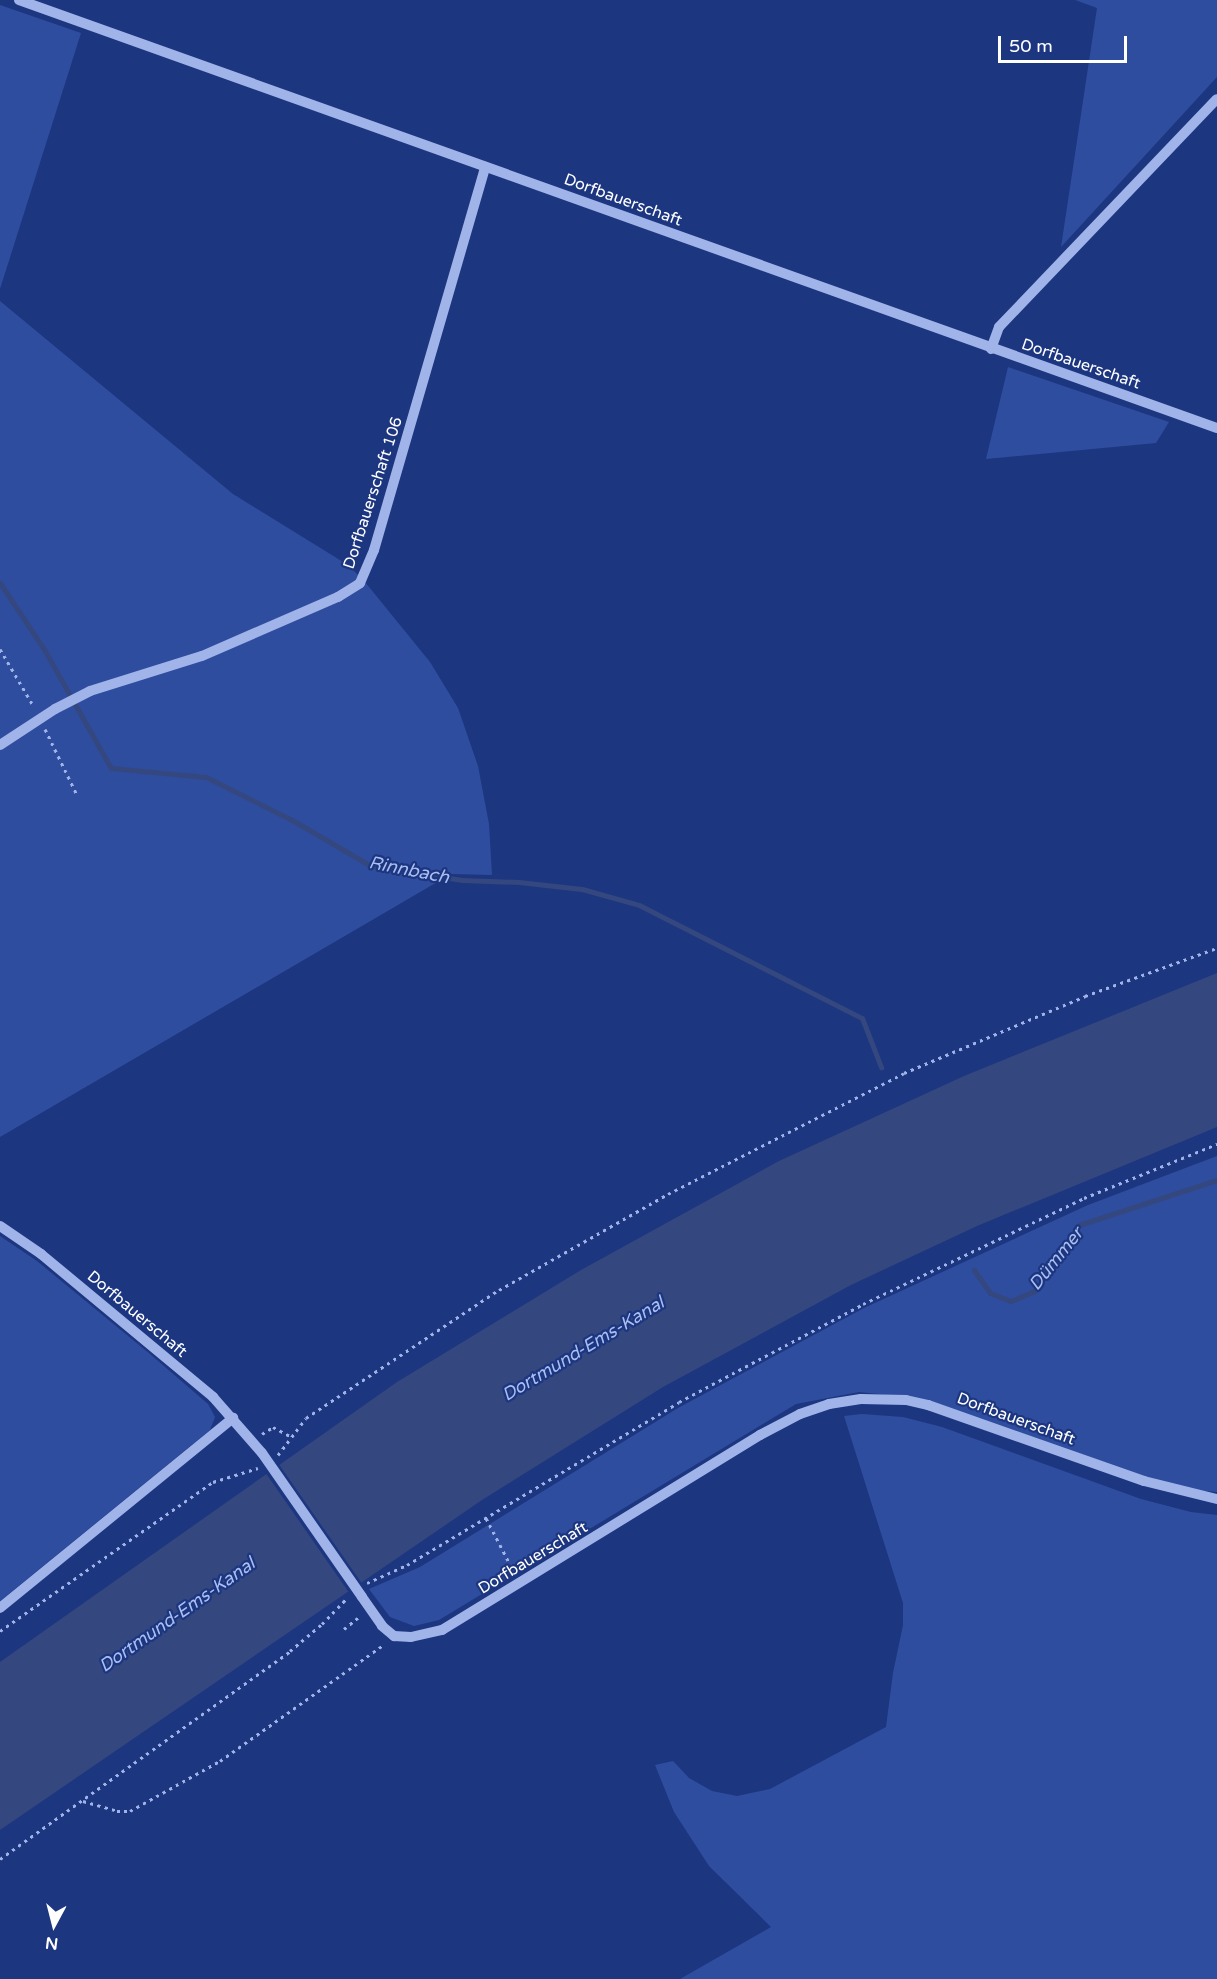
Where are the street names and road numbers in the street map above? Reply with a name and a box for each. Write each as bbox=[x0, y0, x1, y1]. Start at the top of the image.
street label: Dorfbauerschaft bbox=[561, 170, 685, 230]
street label: Dorfbauerschaft bbox=[1019, 335, 1143, 393]
street label: Dorfbauerschaft 106 bbox=[339, 415, 407, 571]
street label: Dorfbauerschaft bbox=[83, 1267, 191, 1361]
street label: Dorfbauerschaft bbox=[954, 1389, 1078, 1449]
street label: Dorfbauerschaft bbox=[475, 1518, 591, 1598]

